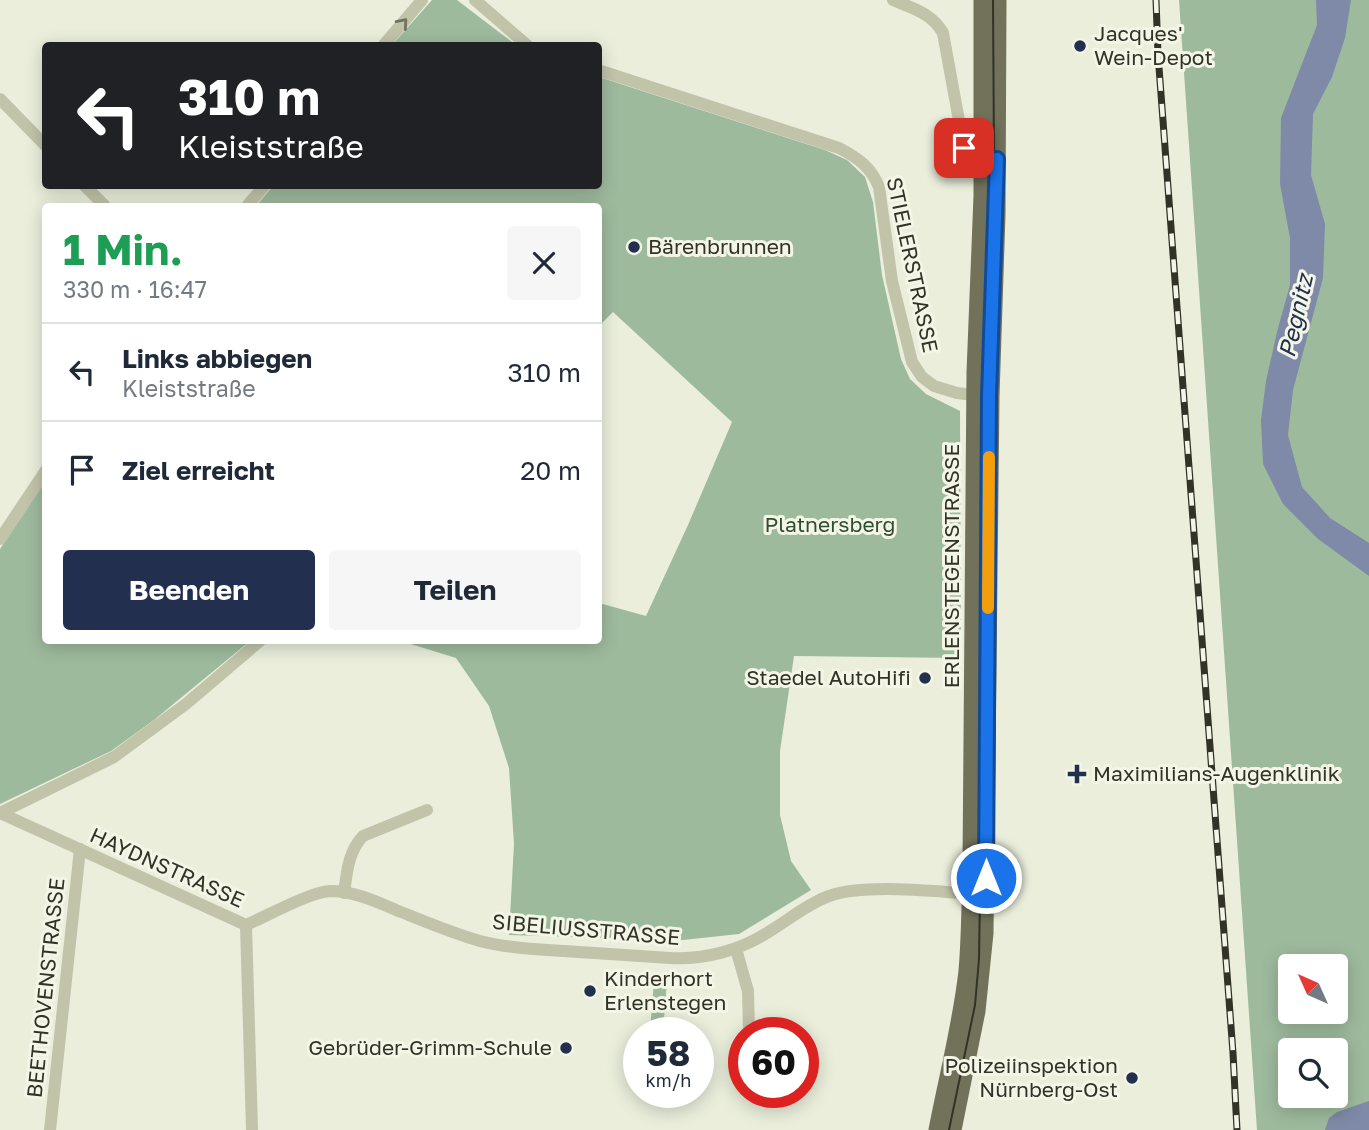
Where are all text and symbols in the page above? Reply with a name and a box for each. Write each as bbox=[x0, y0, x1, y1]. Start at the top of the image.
one-way arrow bbox=[395, 18, 407, 31]
place label: Jacques' Wein-Depot bbox=[1094, 20, 1213, 70]
marker: Jacques' Wein-Depot bbox=[1072, 38, 1088, 54]
text: 310 m bbox=[178, 67, 320, 126]
icon: left bbox=[63, 70, 154, 161]
pin bbox=[934, 118, 994, 178]
text: Kleiststraße bbox=[178, 127, 364, 165]
icon: arrive bbox=[945, 129, 983, 167]
street label: STIELERSTRASSE bbox=[882, 175, 944, 355]
text: 1 Min. bbox=[63, 224, 183, 274]
button: close bbox=[507, 226, 581, 300]
place label: Bärenbrunnen bbox=[648, 233, 792, 259]
marker: Bärenbrunnen bbox=[626, 239, 642, 255]
water label: Pegnitz bbox=[1272, 269, 1319, 360]
text: 330 m · 16:47 bbox=[63, 275, 207, 303]
text: Links abbiegen bbox=[122, 343, 312, 374]
icon: left bbox=[63, 353, 101, 391]
text: 310 m bbox=[508, 357, 581, 388]
text: Kleiststraße bbox=[122, 374, 255, 402]
street label: ERLENSTEGENSTRASSE bbox=[938, 444, 964, 688]
icon: arrive bbox=[63, 451, 101, 489]
text: Ziel erreicht bbox=[122, 455, 275, 486]
text: 20 m bbox=[520, 455, 581, 486]
park label: Platnersberg bbox=[765, 511, 895, 537]
button: Beenden bbox=[63, 550, 315, 630]
button: Teilen bbox=[329, 550, 581, 630]
place label: Staedel AutoHifi bbox=[746, 664, 911, 690]
marker: Staedel AutoHifi bbox=[917, 670, 933, 686]
place label: Maximilians-Augenklinik bbox=[1093, 760, 1340, 786]
marker: Maximilians-Augenklinik bbox=[1067, 764, 1087, 784]
street label: HAYDNSTRASSE bbox=[86, 821, 249, 913]
position arrow bbox=[949, 841, 1023, 915]
street label: BEETHOVENSTRASSE bbox=[21, 877, 69, 1099]
street label: SIBELIUSSTRASSE bbox=[491, 908, 681, 950]
north arrow bbox=[1278, 954, 1348, 1024]
map controls bbox=[1278, 954, 1348, 1108]
place label: Kinderhort Erlenstegen bbox=[604, 965, 726, 1015]
marker: Kinderhort Erlenstegen bbox=[582, 983, 598, 999]
speed limit sign: 60 bbox=[728, 1017, 819, 1108]
text: 58 bbox=[647, 1032, 690, 1074]
place label: Gebrüder-Grimm-Schule bbox=[308, 1034, 552, 1060]
button: search bbox=[1278, 1038, 1348, 1108]
marker: Gebrüder-Grimm-Schule bbox=[558, 1040, 574, 1056]
place label: Polizeiinspektion Nürnberg-Ost bbox=[944, 1052, 1118, 1102]
text: km/h bbox=[646, 1069, 691, 1091]
marker: Polizeiinspektion Nürnberg-Ost bbox=[1124, 1070, 1140, 1086]

